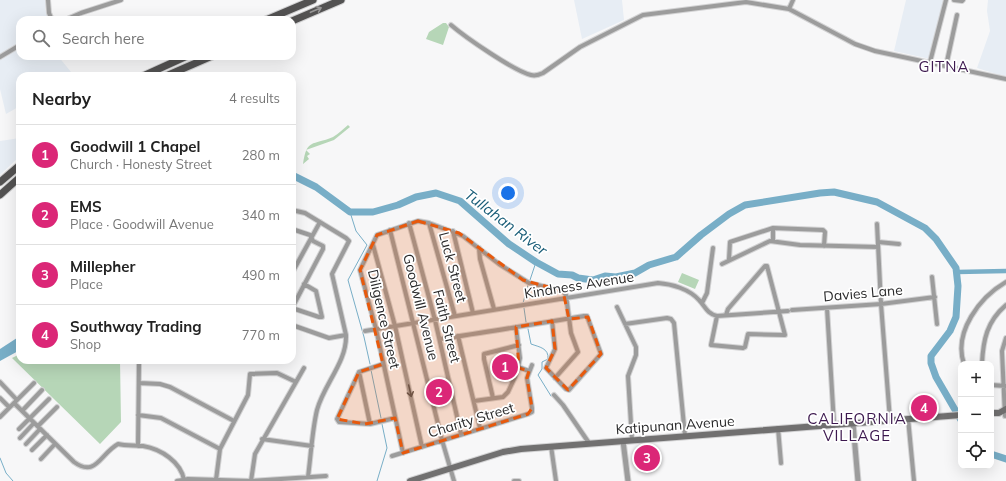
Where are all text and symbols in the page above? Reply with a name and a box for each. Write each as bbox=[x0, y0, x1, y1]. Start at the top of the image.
one-way arrow bbox=[310, 6, 322, 14]
search box bbox=[16, 16, 296, 60]
icon: search bbox=[30, 27, 52, 49]
text: Search here bbox=[62, 29, 144, 48]
district label: GITNA bbox=[918, 57, 970, 76]
text: Nearby bbox=[32, 88, 91, 109]
text: 4 results bbox=[229, 90, 280, 106]
text: Goodwill 1 Chapel bbox=[70, 137, 200, 156]
text: 1 bbox=[41, 147, 49, 163]
text: 280 m bbox=[242, 147, 280, 163]
text: Church · Honesty Street bbox=[70, 156, 212, 172]
your location bbox=[498, 183, 518, 203]
water label: Tullahan River bbox=[461, 185, 552, 260]
text: EMS bbox=[70, 197, 102, 216]
text: 2 bbox=[41, 207, 49, 223]
text: 340 m bbox=[242, 207, 280, 223]
text: Place · Goodwill Avenue bbox=[70, 216, 214, 232]
street label: Luck Street bbox=[435, 230, 471, 304]
street label: Goodwill Avenue bbox=[399, 252, 443, 362]
text: Millepher bbox=[70, 257, 135, 276]
text: 3 bbox=[41, 267, 49, 283]
text: 490 m bbox=[242, 267, 280, 283]
street label: Kindness Avenue bbox=[523, 267, 635, 303]
street label: Diligence Street bbox=[364, 268, 404, 371]
text: Place bbox=[70, 276, 103, 292]
street label: Davies Lane bbox=[823, 281, 903, 305]
street label: Faith Street bbox=[429, 288, 465, 365]
text: Southway Trading bbox=[70, 317, 202, 336]
text: 4 bbox=[41, 327, 49, 343]
text: 770 m bbox=[242, 327, 280, 343]
text: Shop bbox=[70, 336, 101, 352]
pin: 1 bbox=[492, 352, 518, 382]
map controls bbox=[958, 361, 994, 469]
button: + bbox=[958, 361, 994, 397]
pin: 2 bbox=[426, 377, 452, 407]
one-way arrow bbox=[406, 384, 414, 397]
pin: 4 bbox=[911, 393, 937, 423]
button: − bbox=[958, 397, 994, 433]
street label: Charity Street bbox=[426, 398, 516, 442]
district label: CALIFORNIA VILLAGE bbox=[807, 409, 907, 445]
street label: Katipunan Avenue bbox=[615, 412, 735, 438]
button: locate bbox=[958, 433, 994, 469]
pin: 3 bbox=[634, 443, 660, 473]

